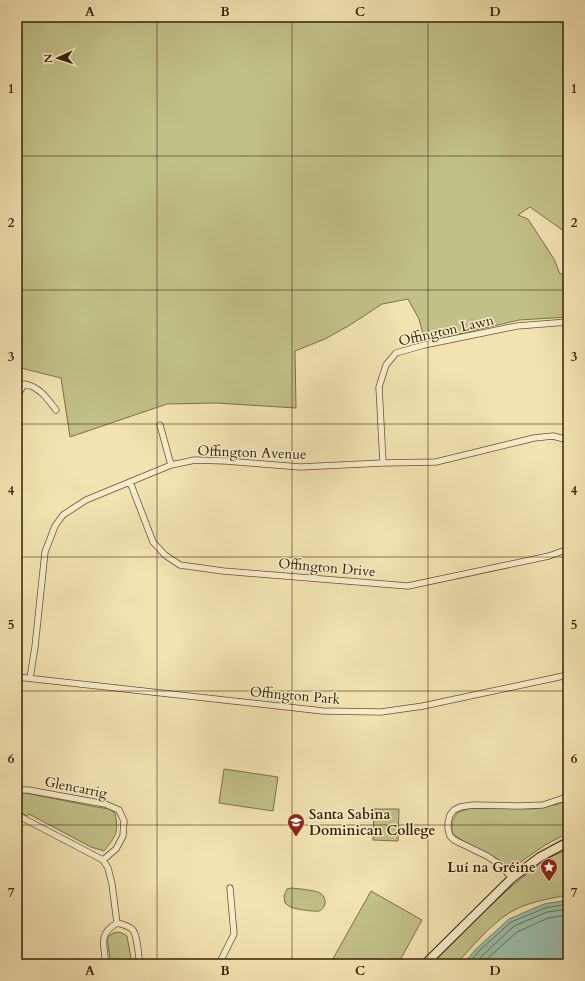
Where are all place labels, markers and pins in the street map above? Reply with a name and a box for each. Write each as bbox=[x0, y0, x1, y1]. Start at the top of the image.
place label: Santa Sabina Dominican College bbox=[309, 805, 436, 840]
school or university icon: Santa Sabina Dominican College bbox=[286, 812, 306, 837]
place icon: Luí na Gréine bbox=[539, 857, 559, 882]
place label: Luí na Gréine bbox=[447, 858, 536, 877]

